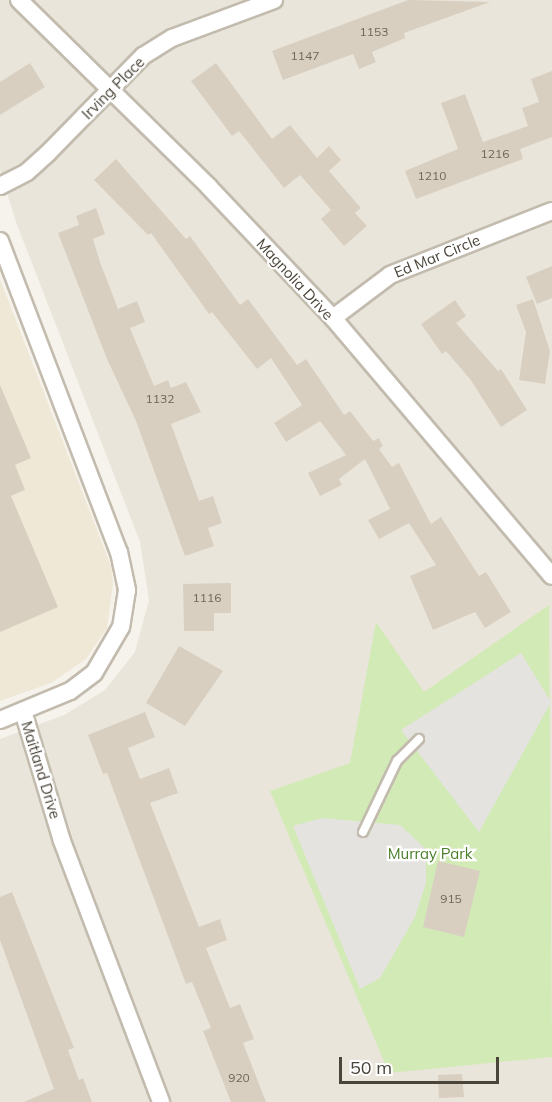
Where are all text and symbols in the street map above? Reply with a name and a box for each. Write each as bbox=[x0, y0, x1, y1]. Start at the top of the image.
house number: 1153 bbox=[360, 25, 388, 39]
house number: 1147 bbox=[291, 49, 319, 63]
street label: Irving Place bbox=[78, 53, 148, 123]
house number: 1216 bbox=[481, 147, 509, 161]
house number: 1210 bbox=[418, 169, 446, 183]
street label: Ed Mar Circle bbox=[391, 231, 483, 281]
street label: Magnolia Drive bbox=[253, 235, 337, 323]
house number: 1132 bbox=[146, 392, 174, 406]
house number: 1116 bbox=[193, 591, 221, 605]
street label: Maitland Drive bbox=[18, 719, 64, 821]
park label: Murray Park bbox=[388, 845, 472, 863]
house number: 915 bbox=[440, 892, 462, 906]
scale bar bbox=[342, 1045, 502, 1083]
text: 50 m bbox=[350, 1056, 392, 1079]
house number: 920 bbox=[228, 1071, 250, 1085]

